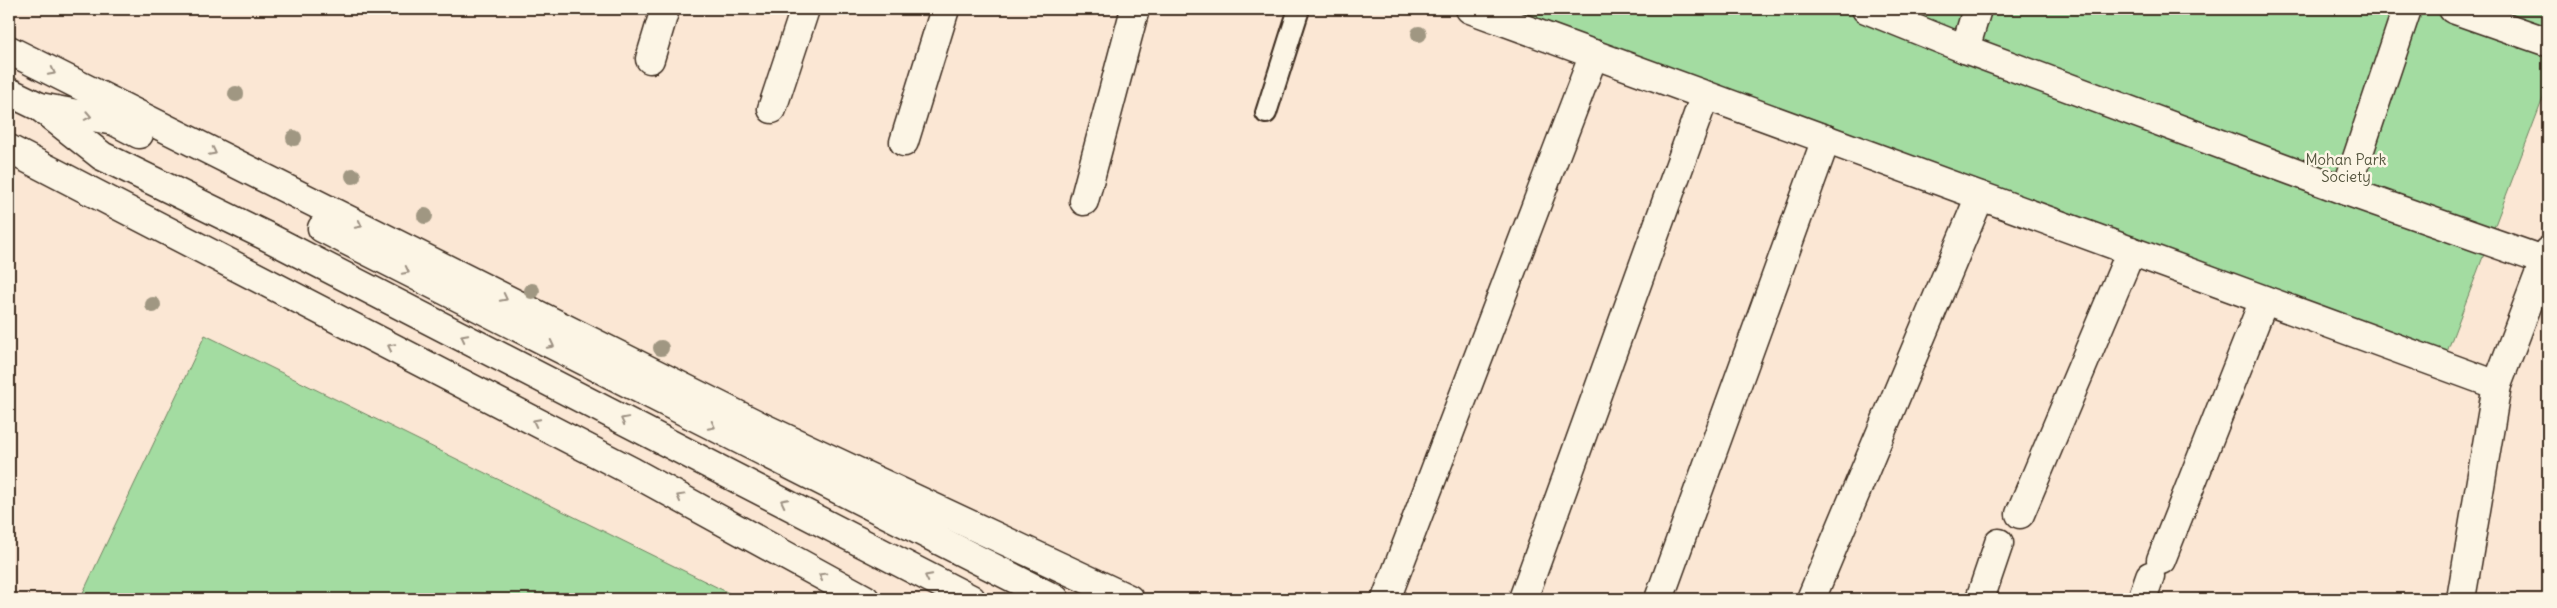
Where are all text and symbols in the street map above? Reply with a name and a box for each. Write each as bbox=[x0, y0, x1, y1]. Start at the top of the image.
one-way arrow bbox=[47, 66, 56, 76]
one-way arrow bbox=[83, 111, 92, 121]
one-way arrow bbox=[208, 146, 217, 156]
park label: Mohan Park Society bbox=[2306, 150, 2387, 186]
one-way arrow bbox=[353, 219, 362, 229]
one-way arrow bbox=[401, 265, 410, 275]
one-way arrow bbox=[499, 292, 508, 302]
one-way arrow bbox=[460, 333, 469, 343]
one-way arrow bbox=[546, 339, 555, 349]
one-way arrow bbox=[388, 343, 397, 353]
one-way arrow bbox=[620, 416, 629, 426]
one-way arrow bbox=[532, 418, 541, 428]
one-way arrow bbox=[706, 420, 715, 430]
one-way arrow bbox=[676, 494, 685, 504]
one-way arrow bbox=[780, 498, 789, 508]
one-way arrow bbox=[818, 572, 827, 582]
one-way arrow bbox=[924, 573, 933, 583]

